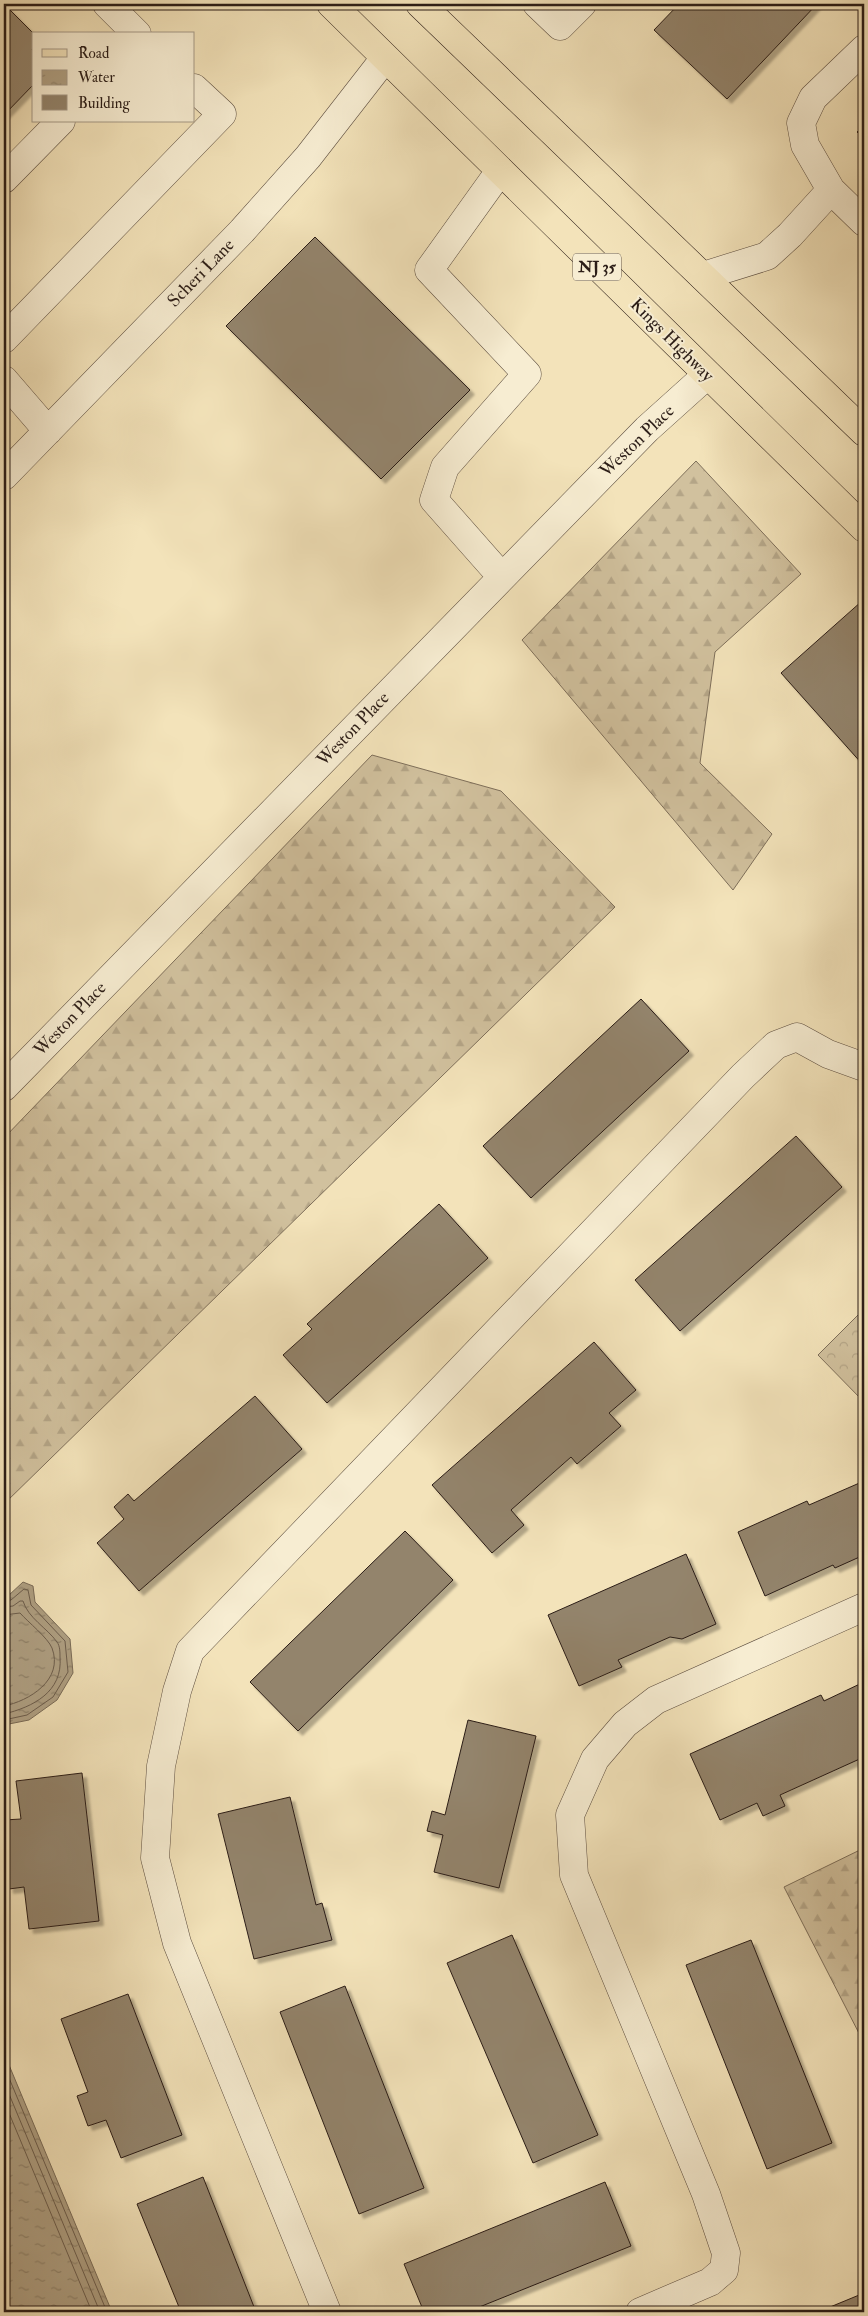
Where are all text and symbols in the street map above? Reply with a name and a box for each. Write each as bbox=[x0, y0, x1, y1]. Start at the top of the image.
legend bbox=[32, 32, 195, 122]
text: Road bbox=[78, 44, 110, 63]
text: Water bbox=[77, 68, 115, 87]
text: Building bbox=[78, 94, 130, 113]
street label: Scheri Lane bbox=[163, 233, 240, 312]
road number: NJ 35 bbox=[573, 253, 621, 280]
street label: Kings Highway bbox=[625, 293, 720, 388]
street label: Weston Place bbox=[594, 399, 680, 483]
street label: Weston Place bbox=[311, 686, 395, 772]
street label: Weston Place bbox=[28, 976, 112, 1062]

